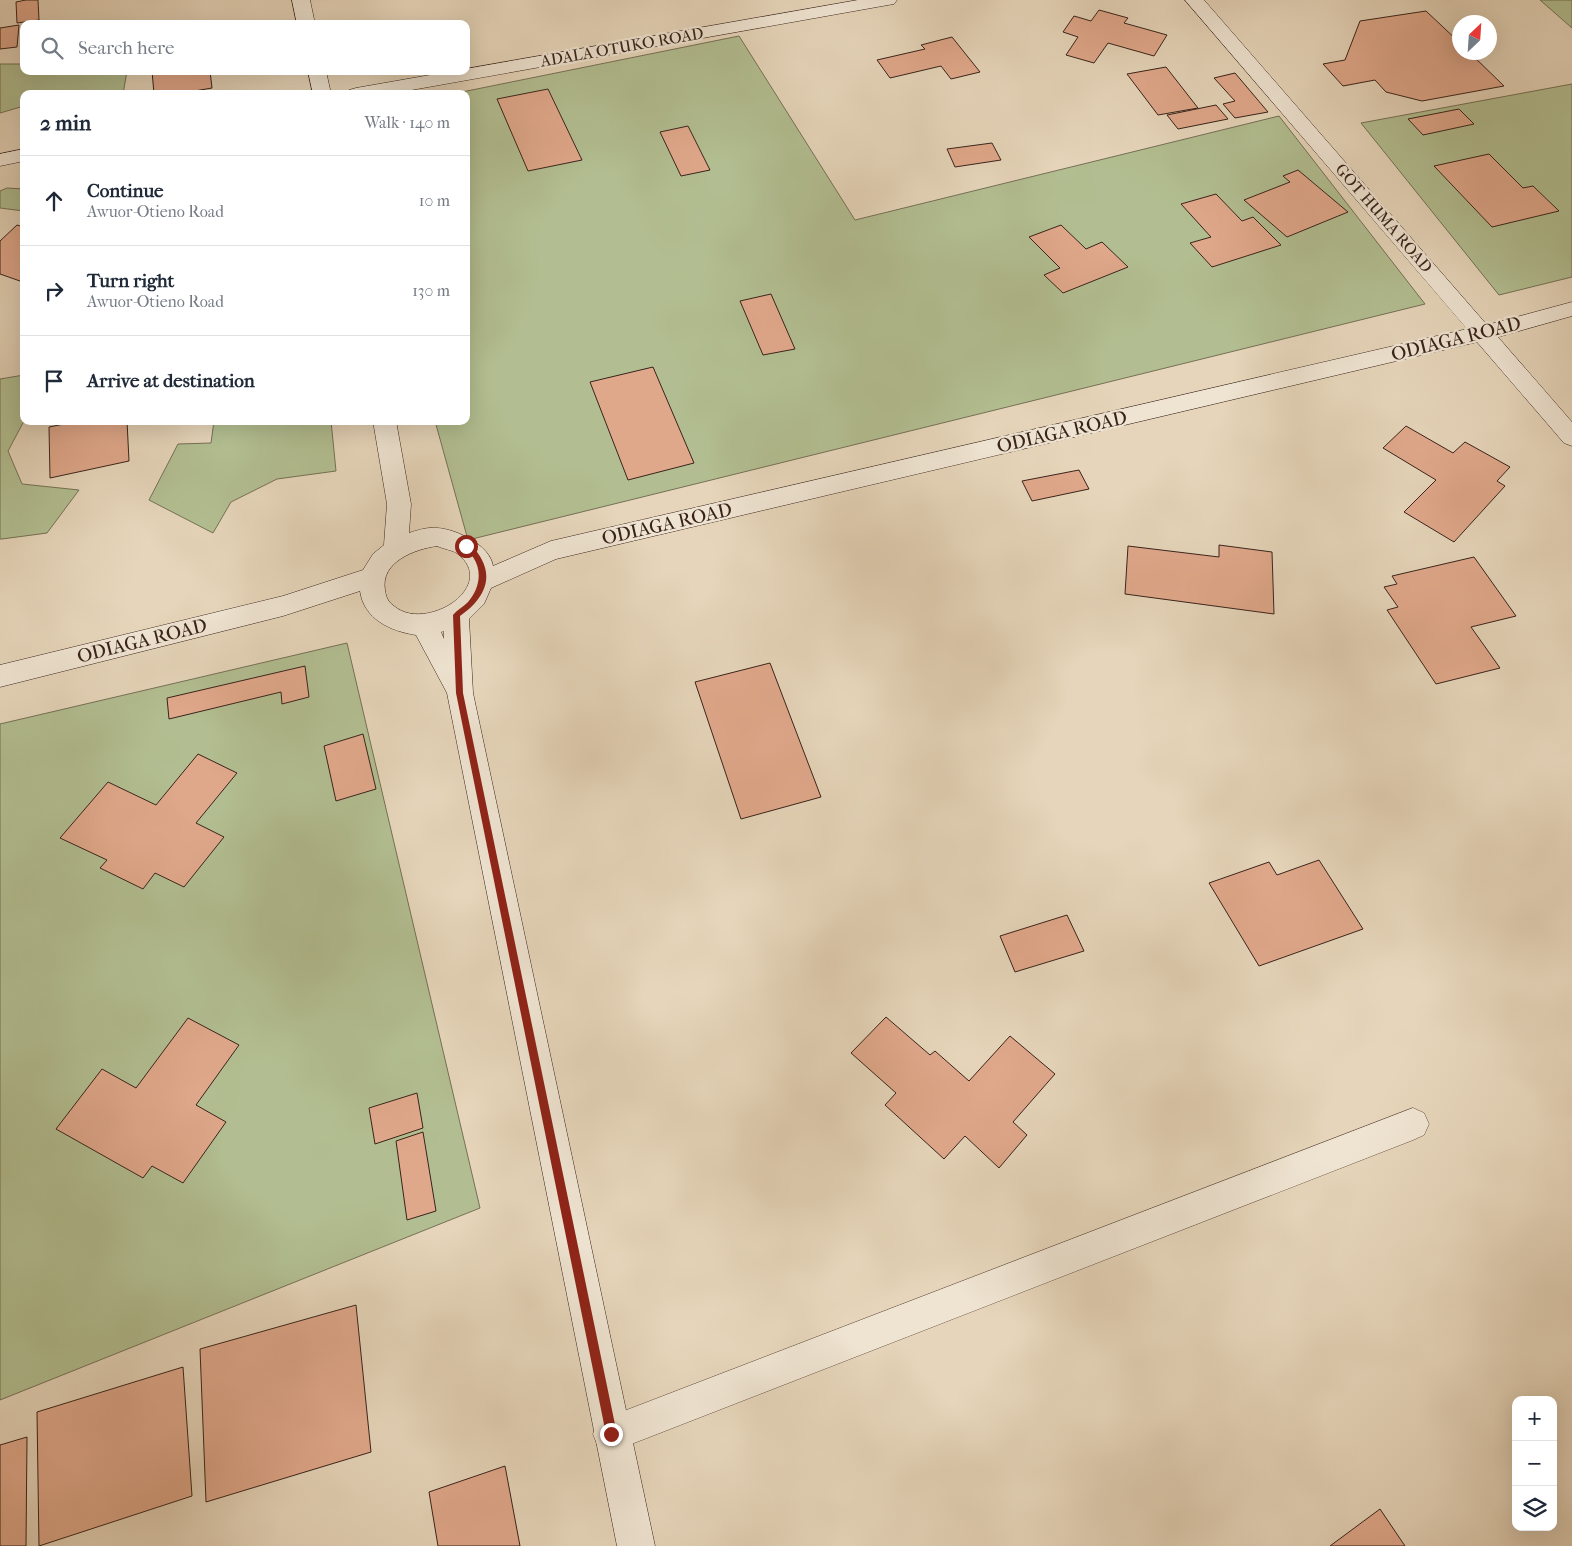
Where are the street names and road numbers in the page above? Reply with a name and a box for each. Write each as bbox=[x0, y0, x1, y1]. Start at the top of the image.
street label: ADALA OTUKO ROAD bbox=[538, 23, 705, 71]
street label: GOT HUMA ROAD bbox=[1332, 160, 1436, 276]
street label: ODIAGA ROAD bbox=[1389, 312, 1523, 366]
street label: ODIAGA ROAD bbox=[995, 406, 1129, 458]
street label: ODIAGA ROAD bbox=[600, 498, 734, 550]
street label: ODIAGA ROAD bbox=[75, 614, 209, 668]

